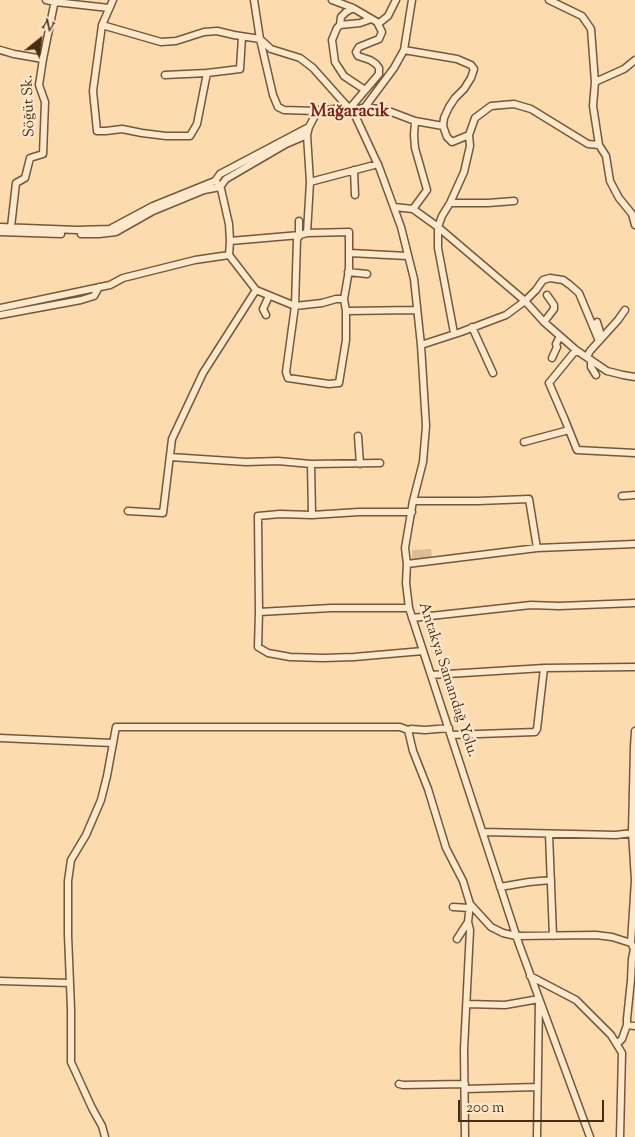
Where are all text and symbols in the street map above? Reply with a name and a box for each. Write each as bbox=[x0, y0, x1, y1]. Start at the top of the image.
north arrow bbox=[15, 15, 65, 65]
text: N bbox=[38, 15, 57, 38]
street label: Söğüt Sk. bbox=[20, 74, 40, 138]
district label: Mağaracık bbox=[310, 102, 390, 124]
street label: Antakya Samandağ Yolu. bbox=[413, 600, 481, 760]
scale bar bbox=[460, 1090, 606, 1122]
text: 200 m bbox=[466, 1098, 505, 1119]

